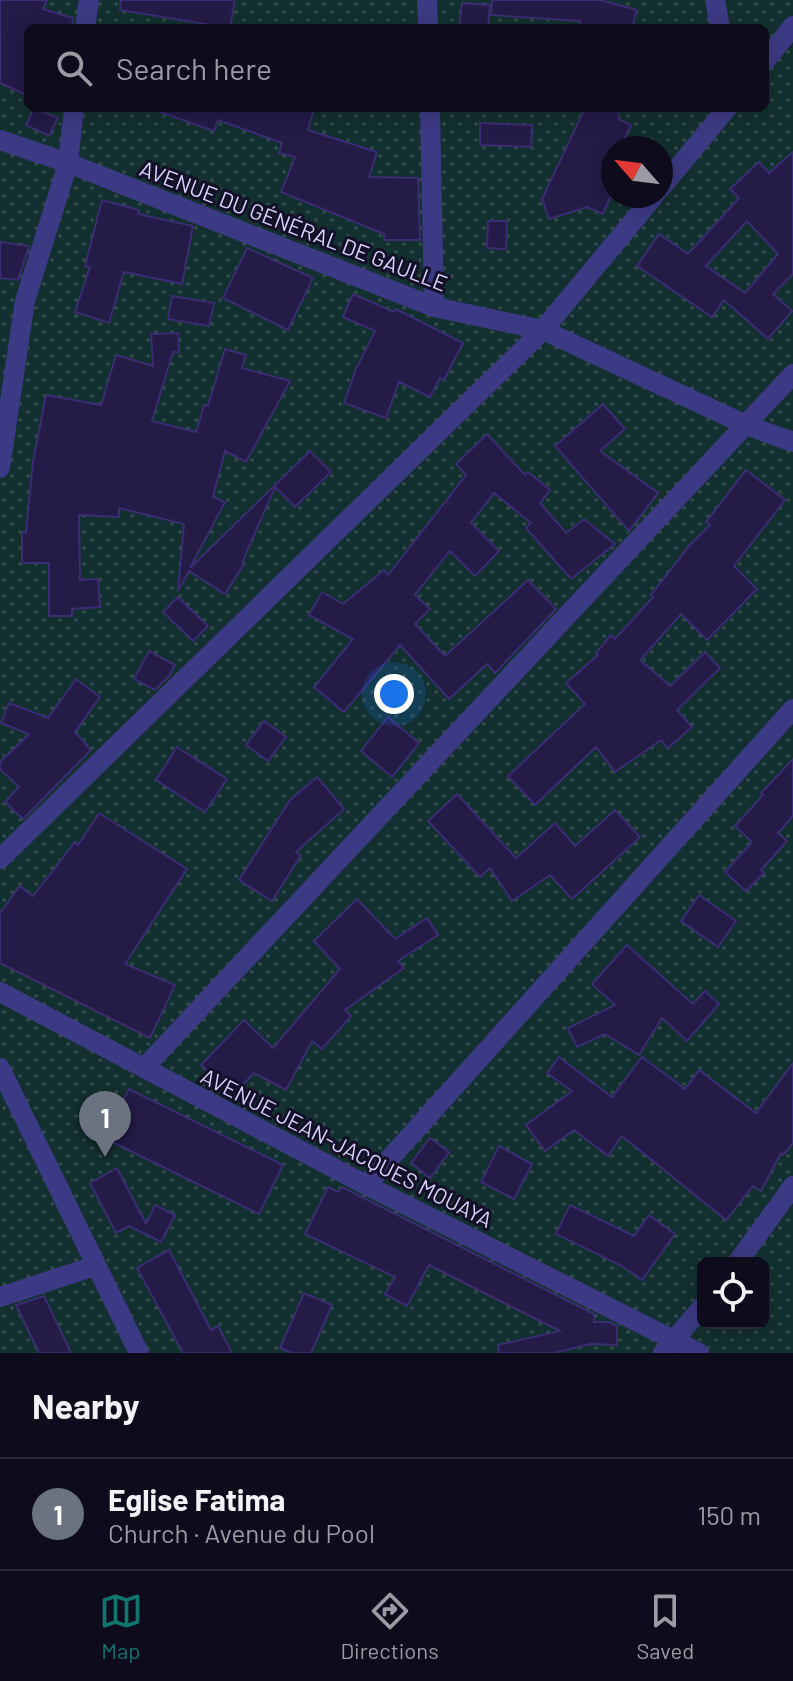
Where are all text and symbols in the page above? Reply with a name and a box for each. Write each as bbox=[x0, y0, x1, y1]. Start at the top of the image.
search box bbox=[24, 24, 769, 112]
icon: search bbox=[52, 46, 96, 90]
text: Search here bbox=[116, 50, 272, 86]
north arrow bbox=[601, 136, 673, 208]
street label: AVENUE DU GÉNÉRAL DE GAULLE bbox=[137, 154, 451, 296]
your location bbox=[374, 674, 414, 714]
street label: AVENUE JEAN-JACQUES MOUAYA bbox=[197, 1062, 497, 1232]
pin: 1 bbox=[79, 1091, 131, 1157]
map controls bbox=[697, 1257, 769, 1329]
button: locate bbox=[697, 1257, 769, 1329]
text: Nearby bbox=[32, 1385, 140, 1426]
text: Eglise Fatima bbox=[108, 1481, 285, 1517]
text: 1 bbox=[53, 1499, 63, 1530]
text: 150 m bbox=[697, 1499, 761, 1530]
text: Church · Avenue du Pool bbox=[108, 1517, 375, 1548]
tab: Map bbox=[99, 1589, 143, 1663]
tab: Directions bbox=[340, 1589, 439, 1663]
tab: Saved bbox=[636, 1589, 694, 1663]

